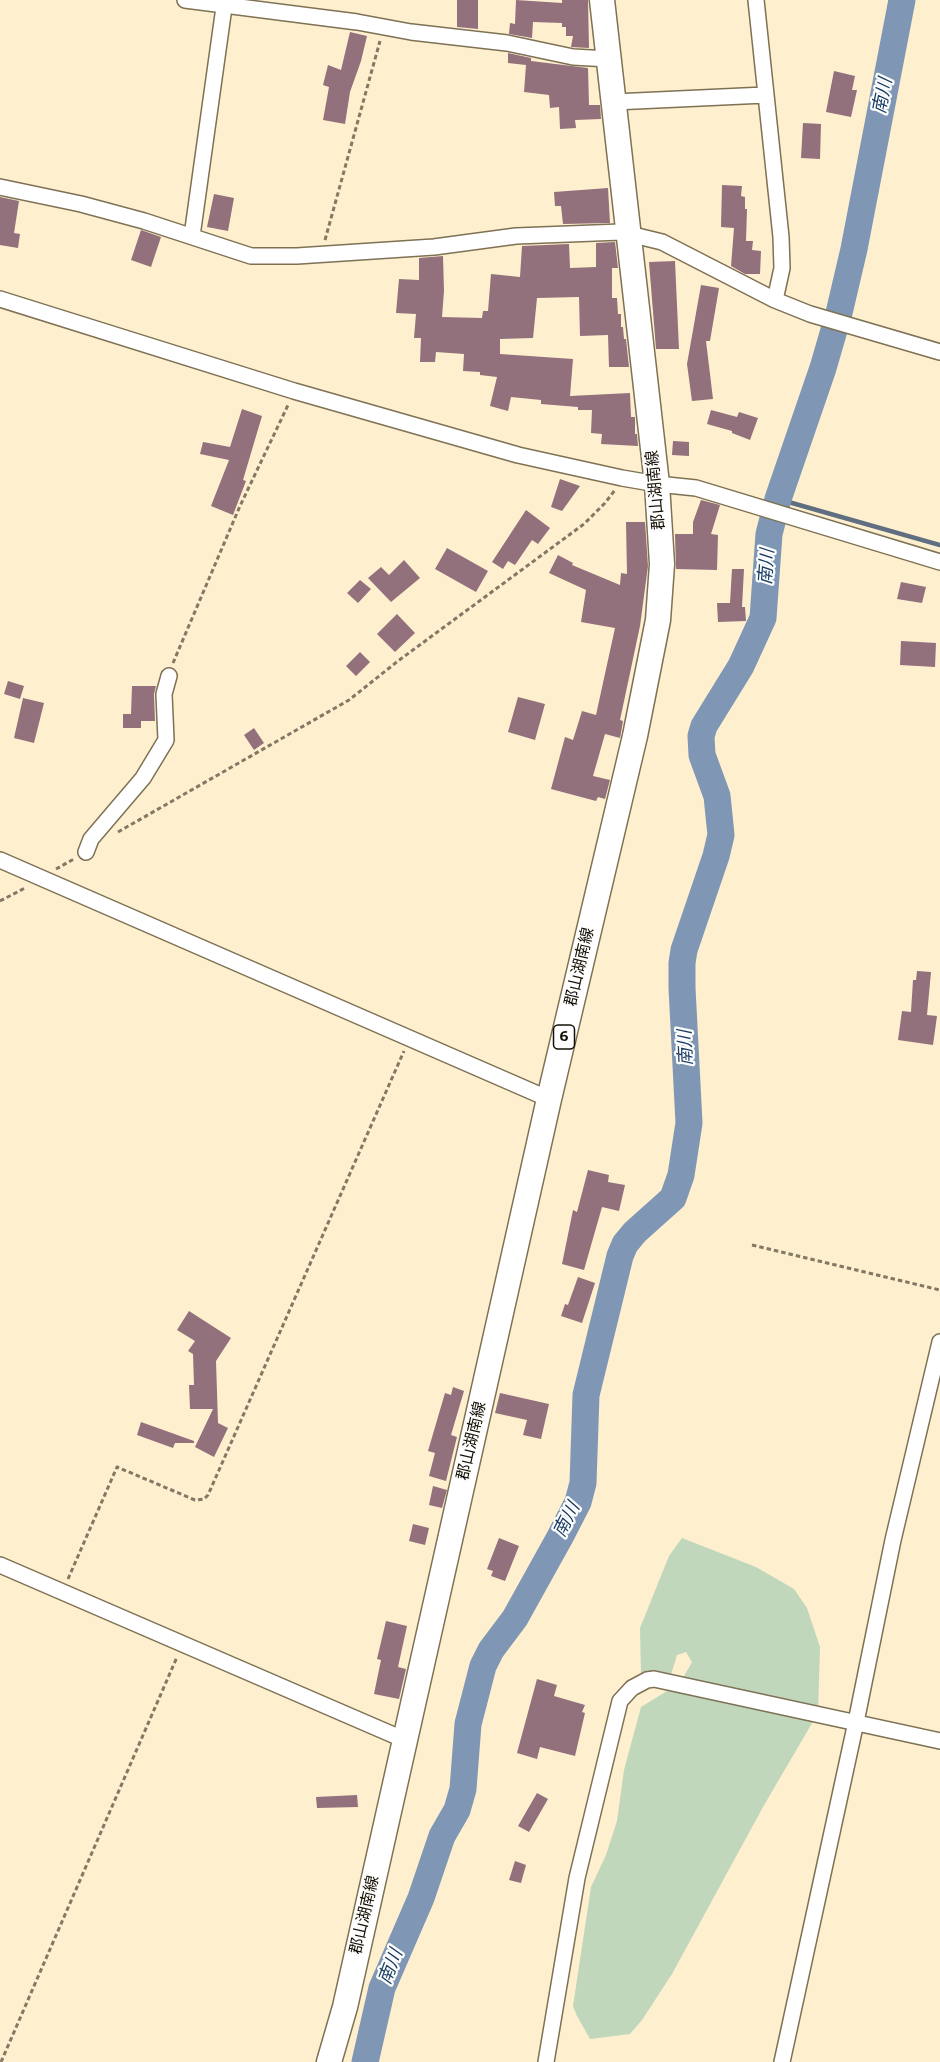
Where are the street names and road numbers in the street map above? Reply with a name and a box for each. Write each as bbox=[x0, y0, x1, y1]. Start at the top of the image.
street label: 郡山湖南線 bbox=[643, 449, 669, 531]
street label: 郡山湖南線 bbox=[562, 926, 598, 1008]
road number: 6 bbox=[554, 1025, 574, 1049]
street label: 郡山湖南線 bbox=[454, 1400, 490, 1482]
street label: 郡山湖南線 bbox=[347, 1874, 383, 1956]

